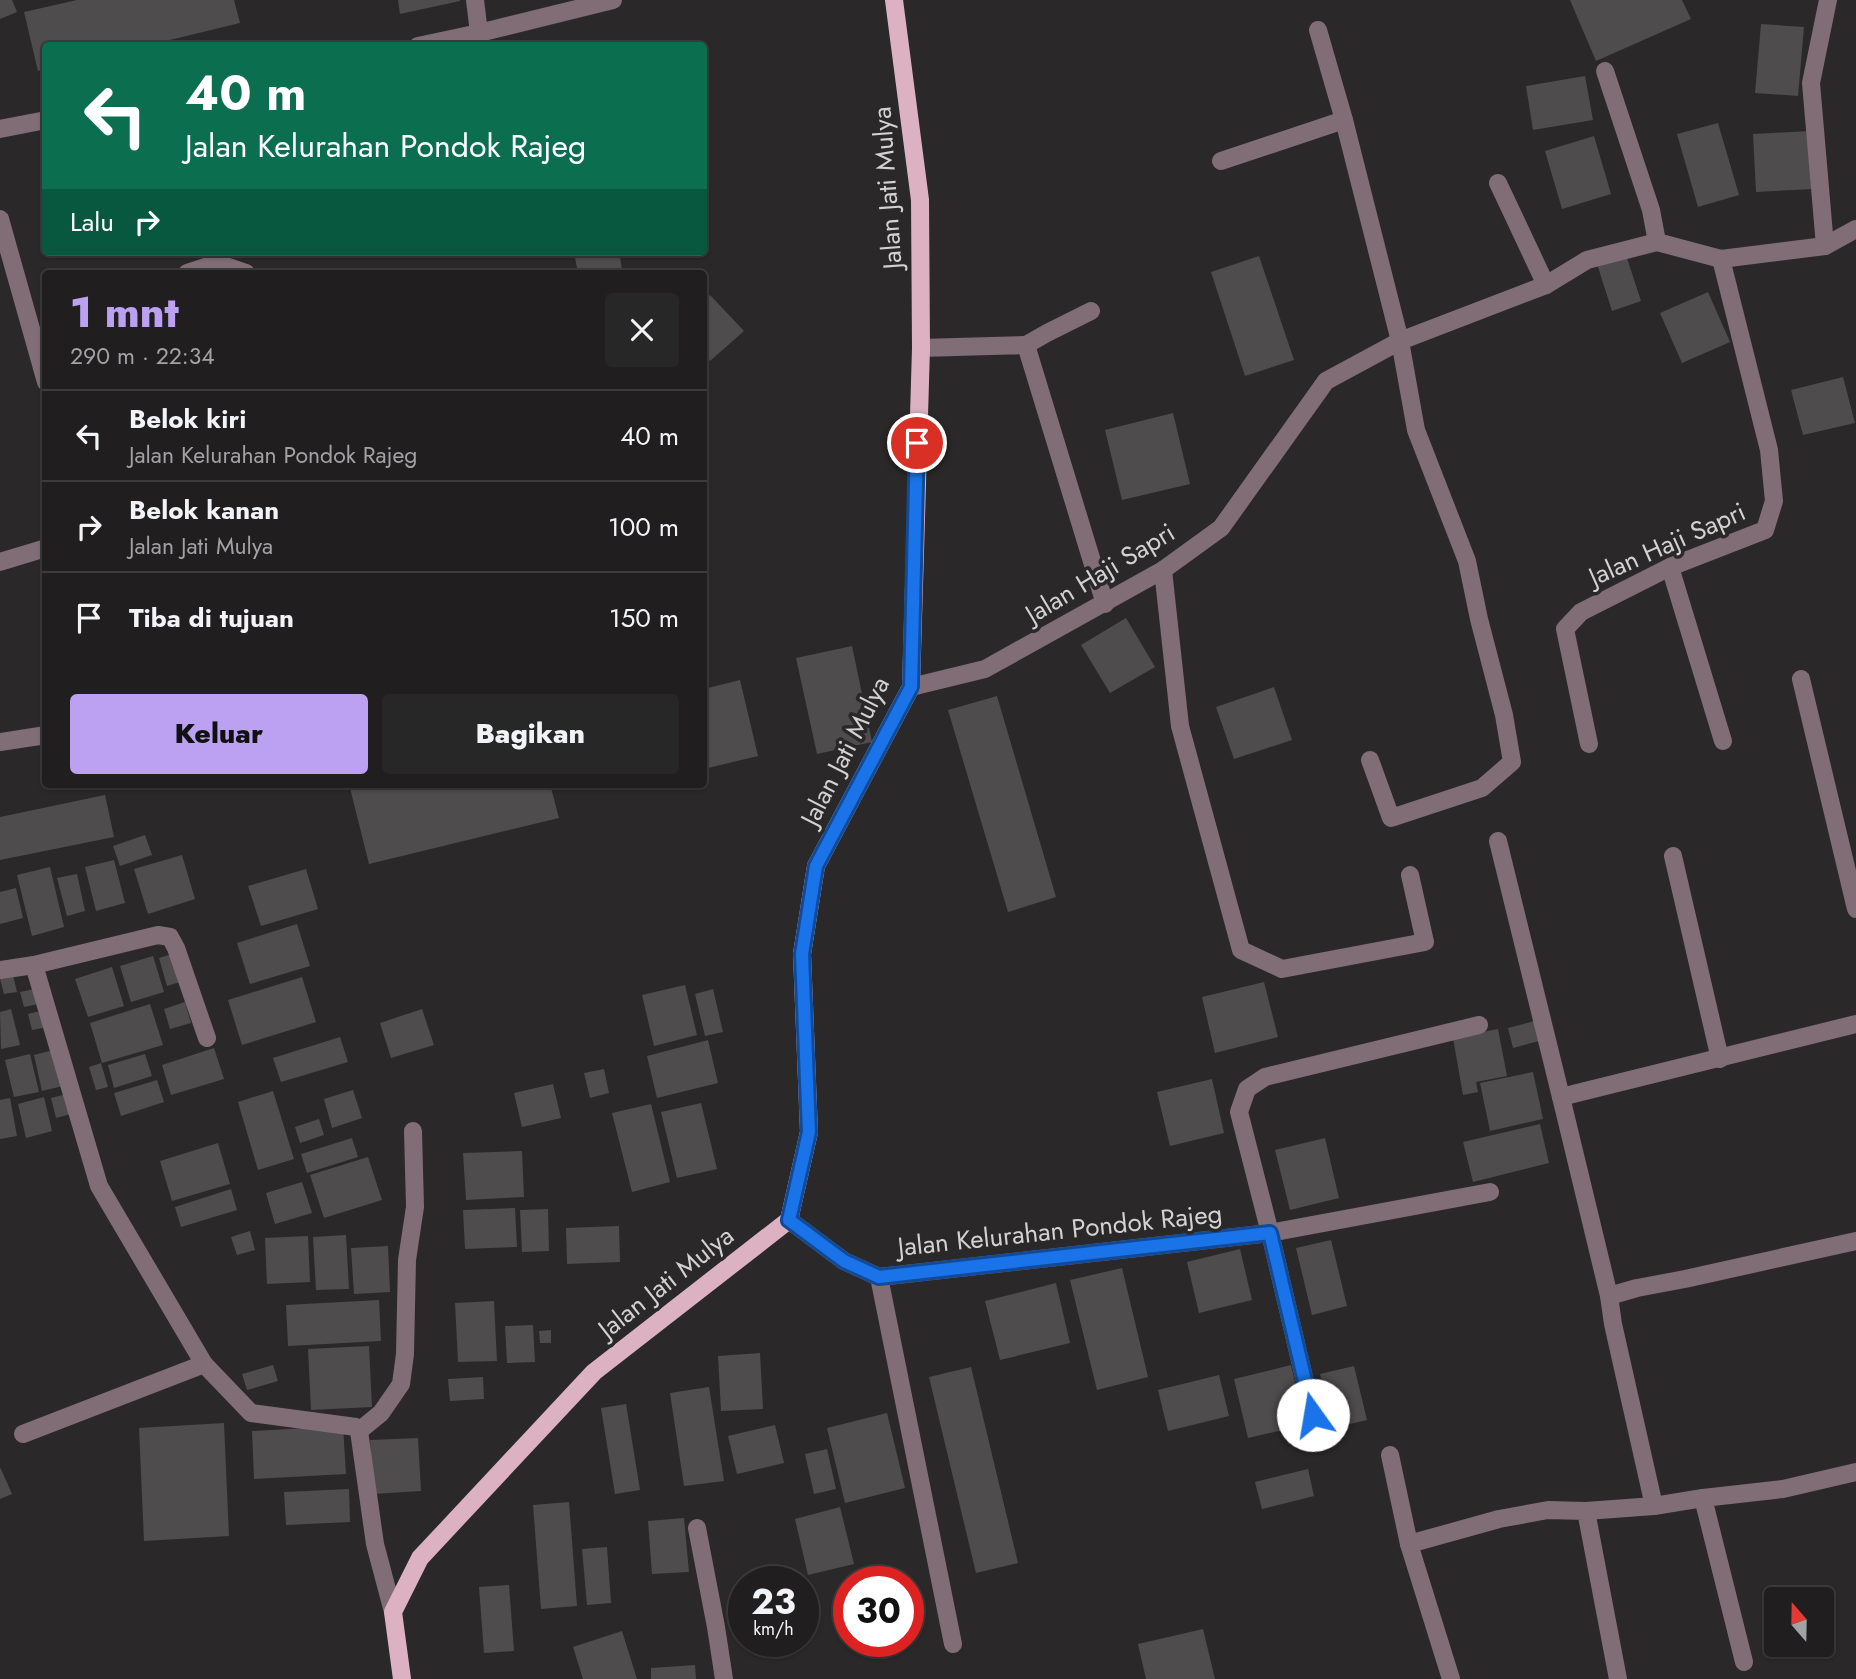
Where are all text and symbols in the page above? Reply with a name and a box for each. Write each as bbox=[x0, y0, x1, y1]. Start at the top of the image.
text: 40 m bbox=[185, 58, 307, 128]
icon: left bbox=[70, 70, 161, 161]
street label: Jalan Jati Mulya bbox=[862, 105, 912, 274]
text: Jalan Kelurahan Pondok Rajeg bbox=[185, 123, 586, 169]
text: Lalu bbox=[70, 203, 114, 241]
icon: right bbox=[128, 203, 166, 241]
text: 1 mnt bbox=[70, 282, 179, 343]
button: close bbox=[605, 293, 679, 367]
text: 290 m · 22:34 bbox=[70, 339, 215, 373]
text: Belok kiri bbox=[129, 400, 246, 438]
pin bbox=[887, 413, 947, 473]
icon: left bbox=[70, 417, 108, 455]
text: 40 m bbox=[620, 417, 679, 455]
icon: arrive bbox=[898, 424, 936, 462]
text: Jalan Kelurahan Pondok Rajeg bbox=[129, 438, 417, 472]
text: Belok kanan bbox=[129, 491, 279, 529]
street label: Jalan Haji Sapri bbox=[1580, 492, 1752, 597]
icon: right bbox=[70, 508, 108, 546]
text: 100 m bbox=[608, 508, 679, 546]
street label: Jalan Haji Sapri bbox=[1016, 513, 1182, 634]
text: Jalan Jati Mulya bbox=[129, 529, 273, 563]
icon: arrive bbox=[70, 599, 108, 637]
text: Tiba di tujuan bbox=[129, 599, 294, 637]
text: 150 m bbox=[609, 599, 679, 637]
street label: Jalan Jati Mulya bbox=[790, 670, 899, 835]
button: Keluar bbox=[70, 694, 368, 774]
button: Bagikan bbox=[382, 694, 679, 774]
street label: Jalan Kelurahan Pondok Rajeg bbox=[893, 1194, 1224, 1266]
street label: Jalan Jati Mulya bbox=[588, 1217, 742, 1349]
position arrow bbox=[1276, 1378, 1350, 1452]
speed limit sign: 30 bbox=[833, 1566, 924, 1657]
text: 23 bbox=[751, 1577, 796, 1627]
north arrow bbox=[1764, 1587, 1834, 1657]
map controls bbox=[1764, 1587, 1834, 1657]
text: km/h bbox=[753, 1616, 794, 1642]

